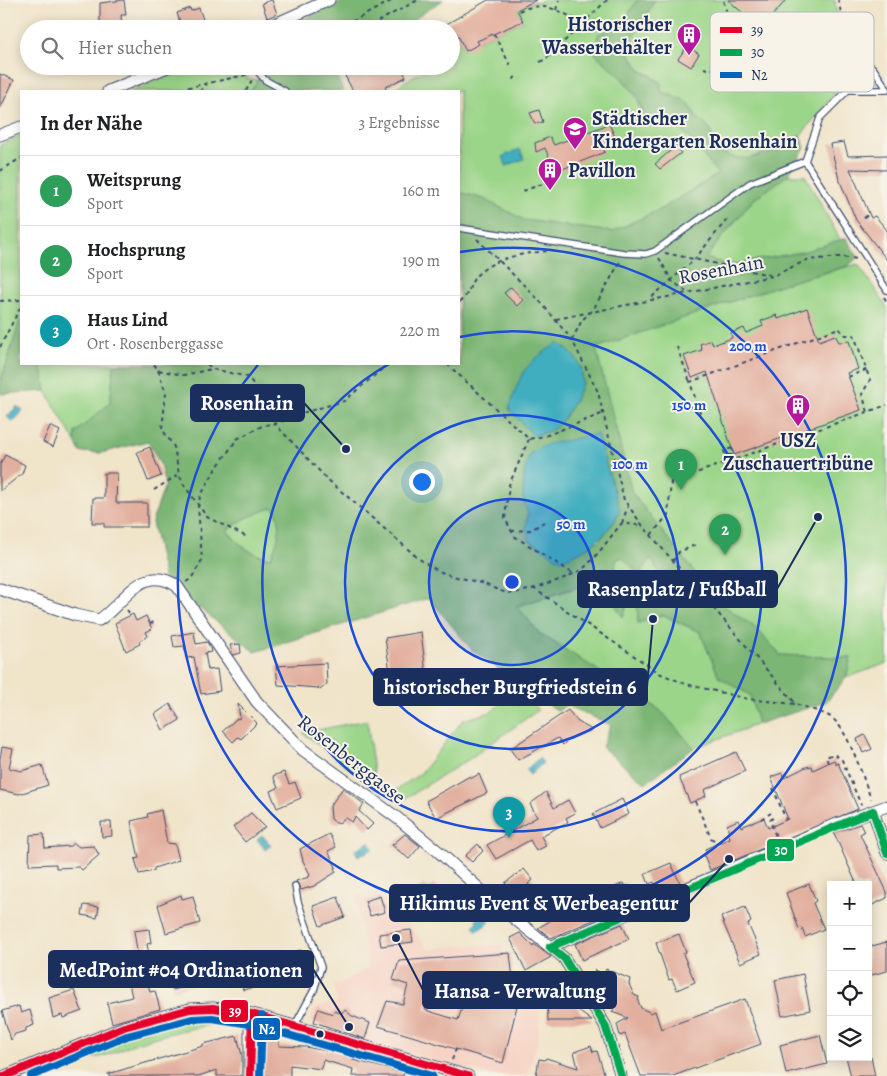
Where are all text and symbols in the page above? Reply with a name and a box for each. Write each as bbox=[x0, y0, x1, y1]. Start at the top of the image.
place label: Historischer Wasserbehälter bbox=[541, 11, 672, 61]
legend bbox=[710, 12, 874, 92]
search box bbox=[20, 20, 460, 75]
text: 39 bbox=[751, 21, 763, 40]
building icon: Historischer Wasserbehälter bbox=[676, 22, 702, 56]
icon: search bbox=[38, 34, 66, 62]
text: Hier suchen bbox=[78, 35, 172, 61]
text: 30 bbox=[751, 43, 764, 62]
text: N2 bbox=[751, 66, 768, 85]
place label: Städtischer Kindergarten Rosenhain bbox=[592, 105, 798, 155]
text: In der Nähe bbox=[40, 109, 142, 137]
text: 3 Ergebnisse bbox=[358, 112, 440, 134]
school or university icon: Städtischer Kindergarten Rosenhain bbox=[562, 116, 588, 150]
building icon: Pavillon bbox=[537, 157, 563, 191]
place label: Pavillon bbox=[568, 157, 636, 184]
text: Weitsprung bbox=[87, 167, 181, 193]
text: 1 bbox=[53, 180, 59, 202]
text: 160 m bbox=[402, 180, 440, 202]
text: Sport bbox=[87, 193, 123, 215]
text: Hochsprung bbox=[87, 237, 186, 263]
street label: Rosenhain bbox=[676, 248, 766, 291]
text: 2 bbox=[52, 250, 60, 272]
text: 190 m bbox=[402, 250, 440, 272]
text: Sport bbox=[87, 263, 123, 285]
text: Haus Lind bbox=[87, 307, 168, 333]
text: 3 bbox=[53, 320, 59, 342]
text: 220 m bbox=[400, 320, 440, 342]
text: Ort · Rosenberggasse bbox=[87, 333, 223, 355]
text: 200 m bbox=[729, 336, 767, 356]
callout: Rosenhain bbox=[191, 385, 304, 421]
text: Rosenhain bbox=[200, 389, 294, 417]
building icon: USZ Zuschauertribüne bbox=[785, 393, 811, 427]
text: 150 m bbox=[672, 395, 707, 415]
place label: USZ Zuschauertribüne bbox=[723, 427, 873, 477]
pin: 1 bbox=[665, 449, 697, 490]
text: 100 m bbox=[612, 454, 648, 474]
your location bbox=[409, 469, 435, 495]
text: 50 m bbox=[556, 514, 586, 534]
pin: 2 bbox=[709, 514, 741, 555]
callout: Rasenplatz / Fußball bbox=[578, 571, 777, 607]
centre of rings bbox=[503, 573, 521, 591]
text: Rasenplatz / Fußball bbox=[588, 575, 767, 603]
callout: historischer Burgfriedstein 6 bbox=[374, 669, 647, 705]
text: historischer Burgfriedstein 6 bbox=[384, 673, 637, 701]
street label: Rosenberggasse bbox=[292, 709, 411, 810]
pin: 3 bbox=[493, 797, 525, 838]
line badge: 30 bbox=[766, 838, 795, 862]
text: 30 bbox=[774, 841, 788, 860]
map controls bbox=[827, 881, 872, 1061]
button: + bbox=[827, 881, 872, 926]
callout: Hikimus Event & Werbeagentur bbox=[390, 885, 689, 921]
text: Hikimus Event & Werbeagentur bbox=[399, 889, 679, 917]
button: − bbox=[827, 926, 872, 971]
callout: MedPoint #04 Ordinationen bbox=[49, 951, 313, 987]
text: MedPoint #04 Ordinationen bbox=[59, 956, 303, 984]
button: locate bbox=[827, 971, 872, 1016]
callout: Hansa - Verwaltung bbox=[423, 972, 616, 1008]
text: Hansa - Verwaltung bbox=[434, 977, 606, 1005]
line badge: 39 bbox=[220, 999, 249, 1023]
text: 39 bbox=[229, 1002, 242, 1021]
button: layers bbox=[827, 1016, 872, 1061]
line badge: N2 bbox=[252, 1017, 281, 1041]
text: N2 bbox=[259, 1020, 276, 1039]
unlabelled marker bbox=[315, 1029, 325, 1039]

